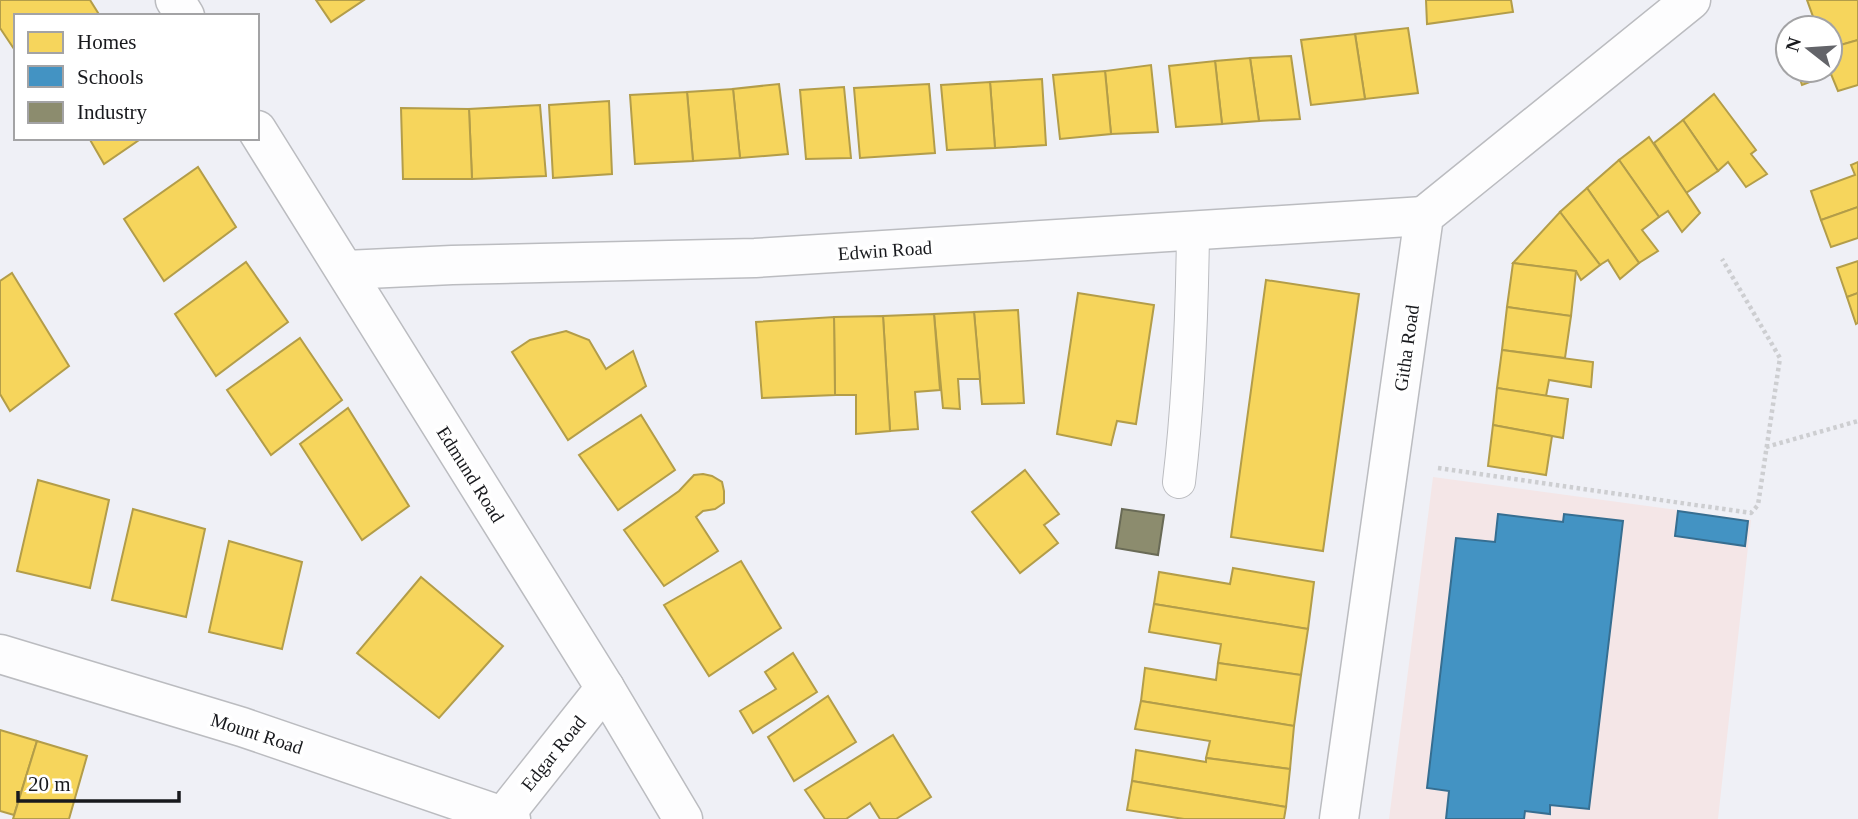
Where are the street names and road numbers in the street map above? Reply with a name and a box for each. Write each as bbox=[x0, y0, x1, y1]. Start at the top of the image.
street label: Edwin Road bbox=[837, 237, 933, 264]
street label: Githa Road bbox=[1390, 303, 1423, 393]
street label: Edmund Road bbox=[433, 422, 509, 527]
street label: Mount Road bbox=[208, 709, 306, 758]
street label: Edgar Road bbox=[517, 711, 590, 795]

